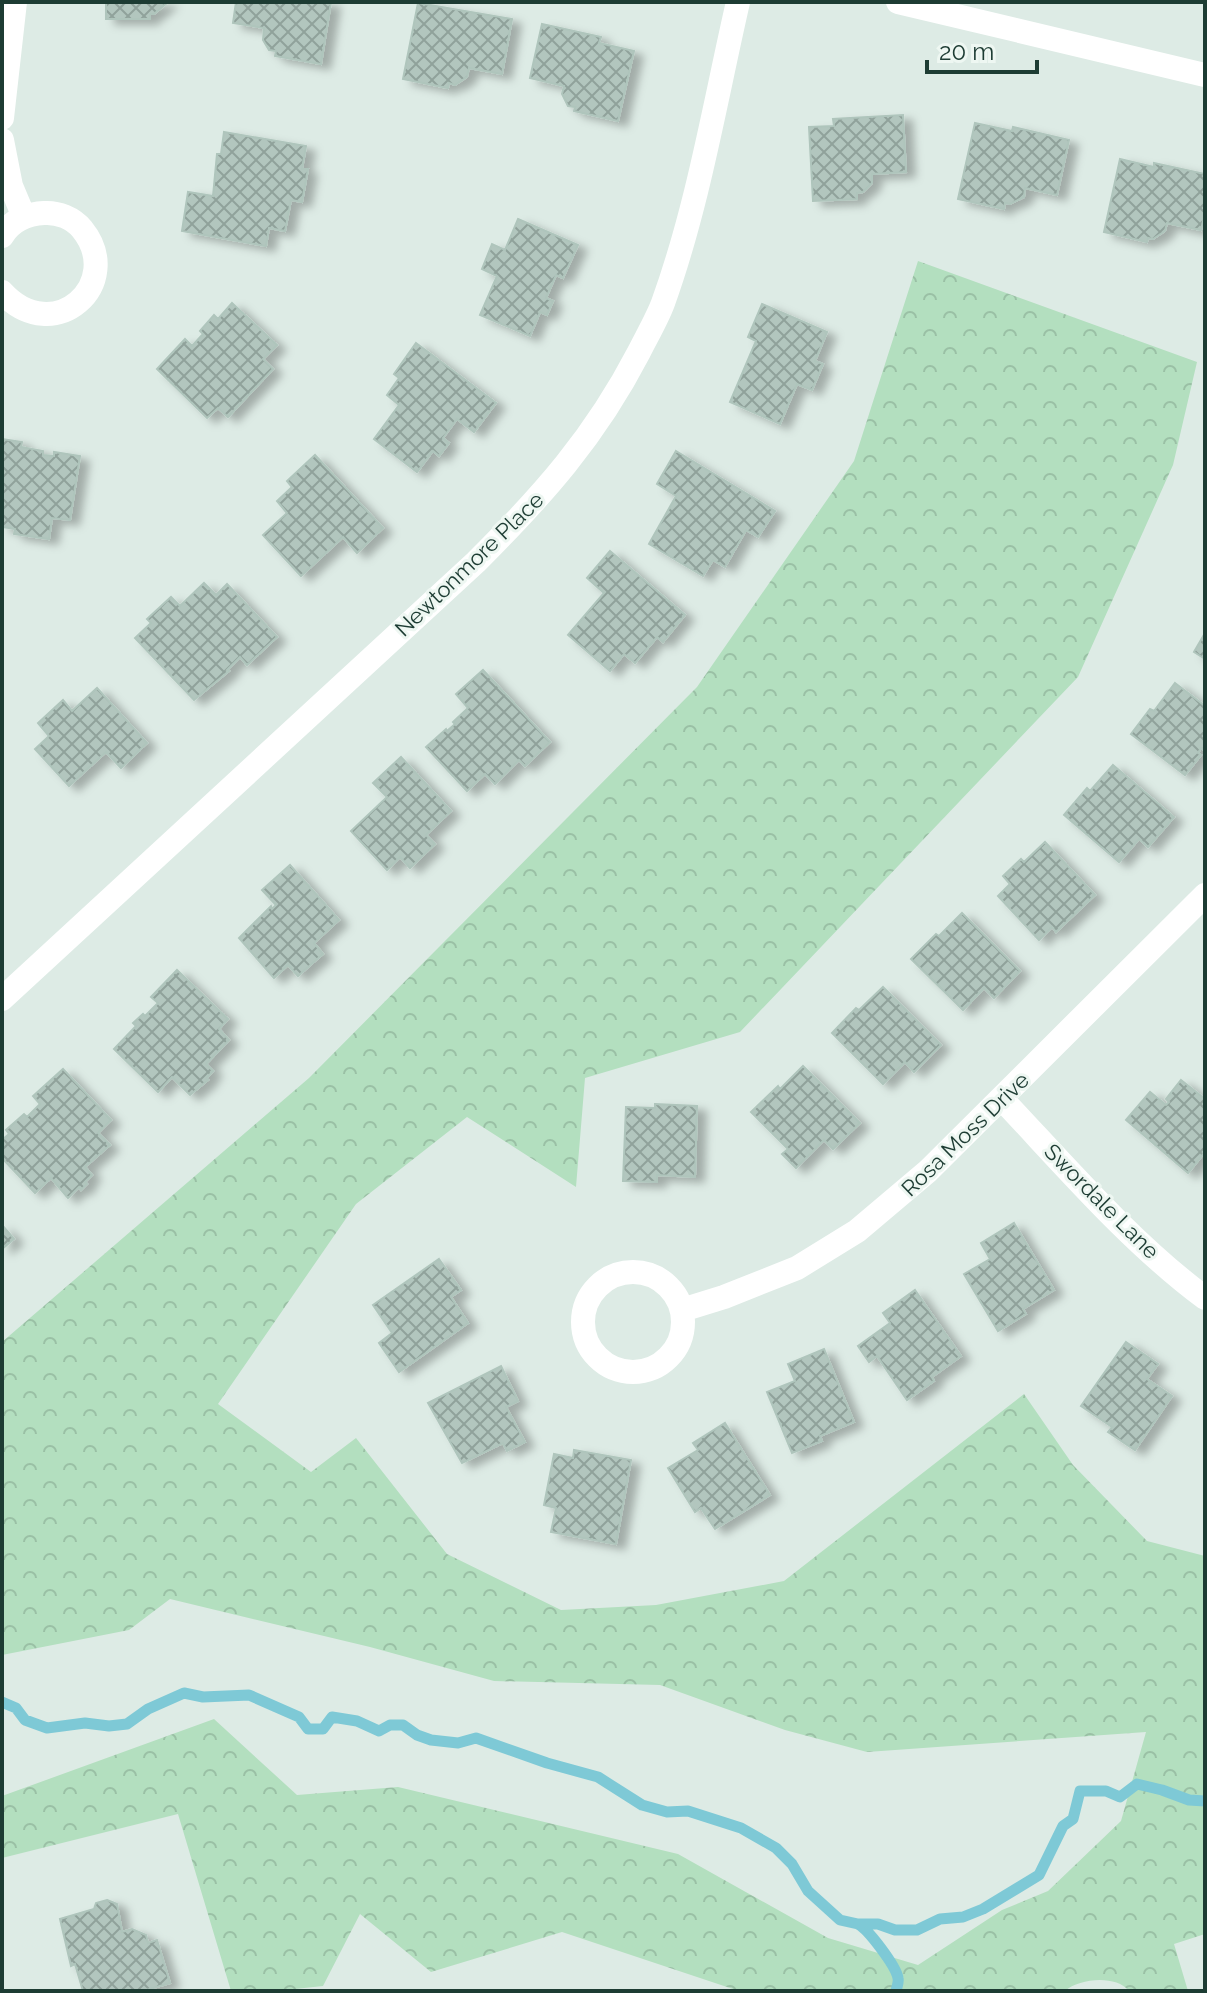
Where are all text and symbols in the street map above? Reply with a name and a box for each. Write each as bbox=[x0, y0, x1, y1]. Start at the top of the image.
scale bar bbox=[927, 24, 1037, 74]
text: 20 m bbox=[939, 37, 994, 66]
street label: Newtonmore Place bbox=[389, 486, 549, 641]
street label: Rosa Moss Drive bbox=[896, 1067, 1034, 1201]
street label: Swordale Lane bbox=[1039, 1138, 1165, 1264]

